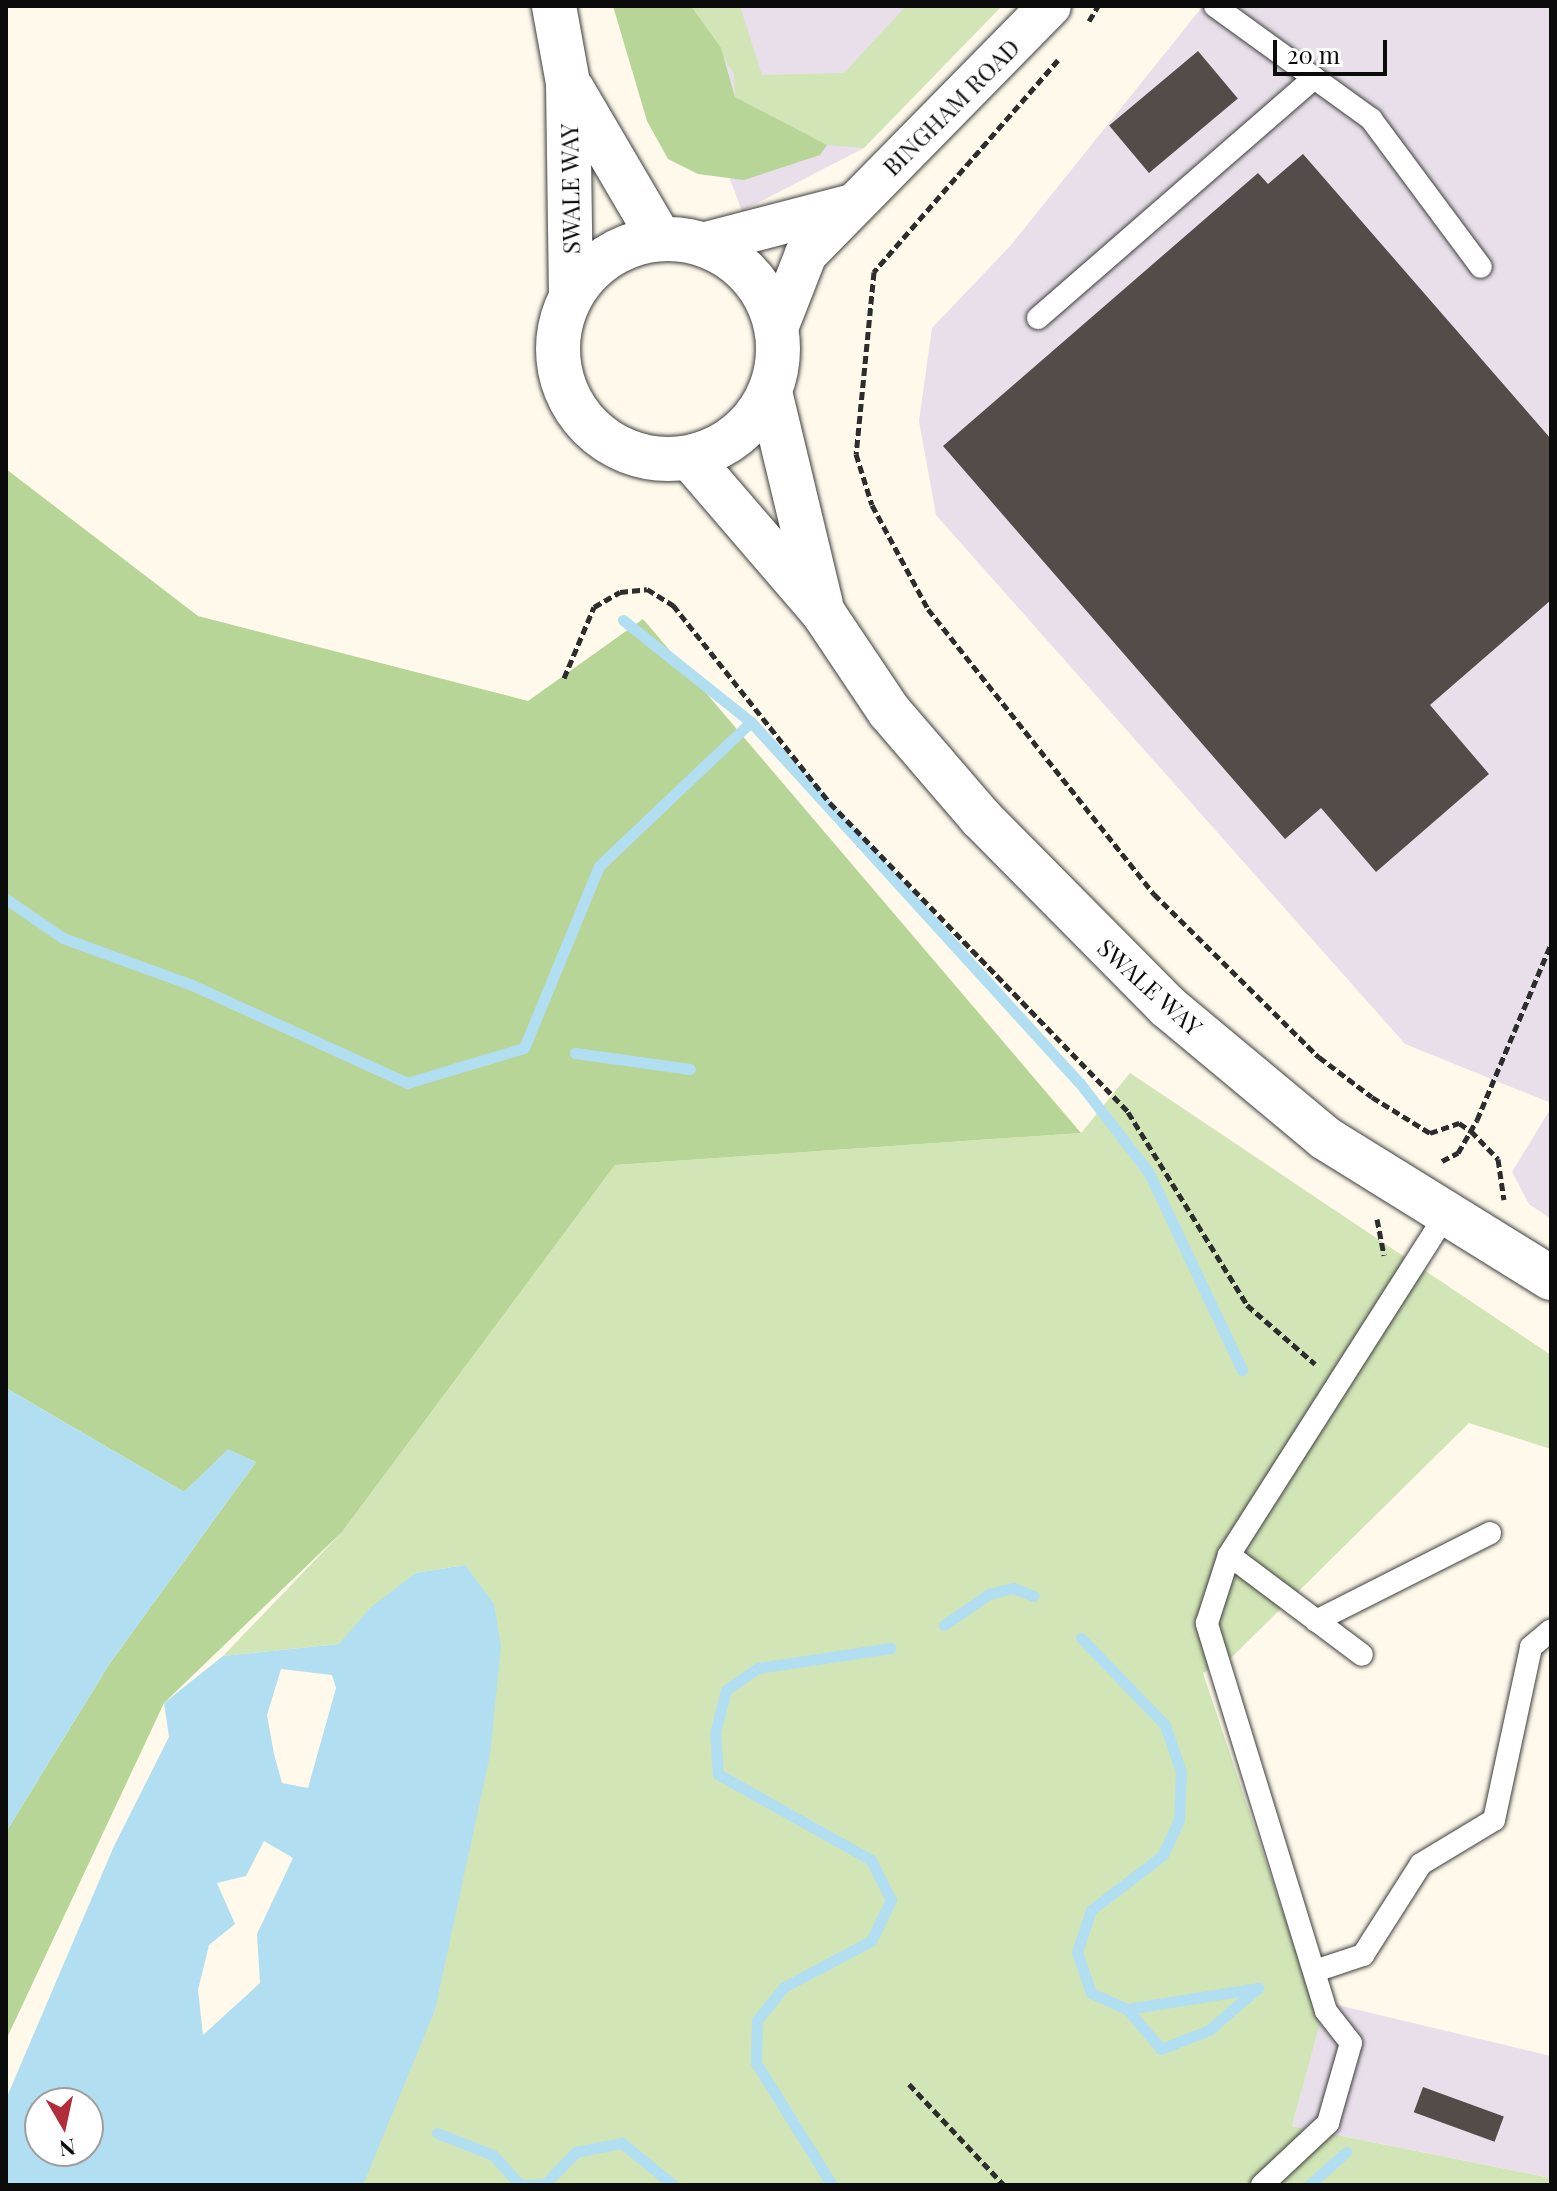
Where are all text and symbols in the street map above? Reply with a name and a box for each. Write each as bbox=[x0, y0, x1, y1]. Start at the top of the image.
scale bar bbox=[1277, 24, 1391, 74]
street label: BINGHAM ROAD bbox=[877, 33, 1025, 181]
text: 20 m bbox=[1287, 38, 1340, 70]
street label: SWALE WAY bbox=[554, 123, 586, 255]
street label: SWALE WAY bbox=[1092, 932, 1208, 1042]
north arrow bbox=[24, 2087, 104, 2167]
text: N bbox=[57, 2133, 78, 2165]

